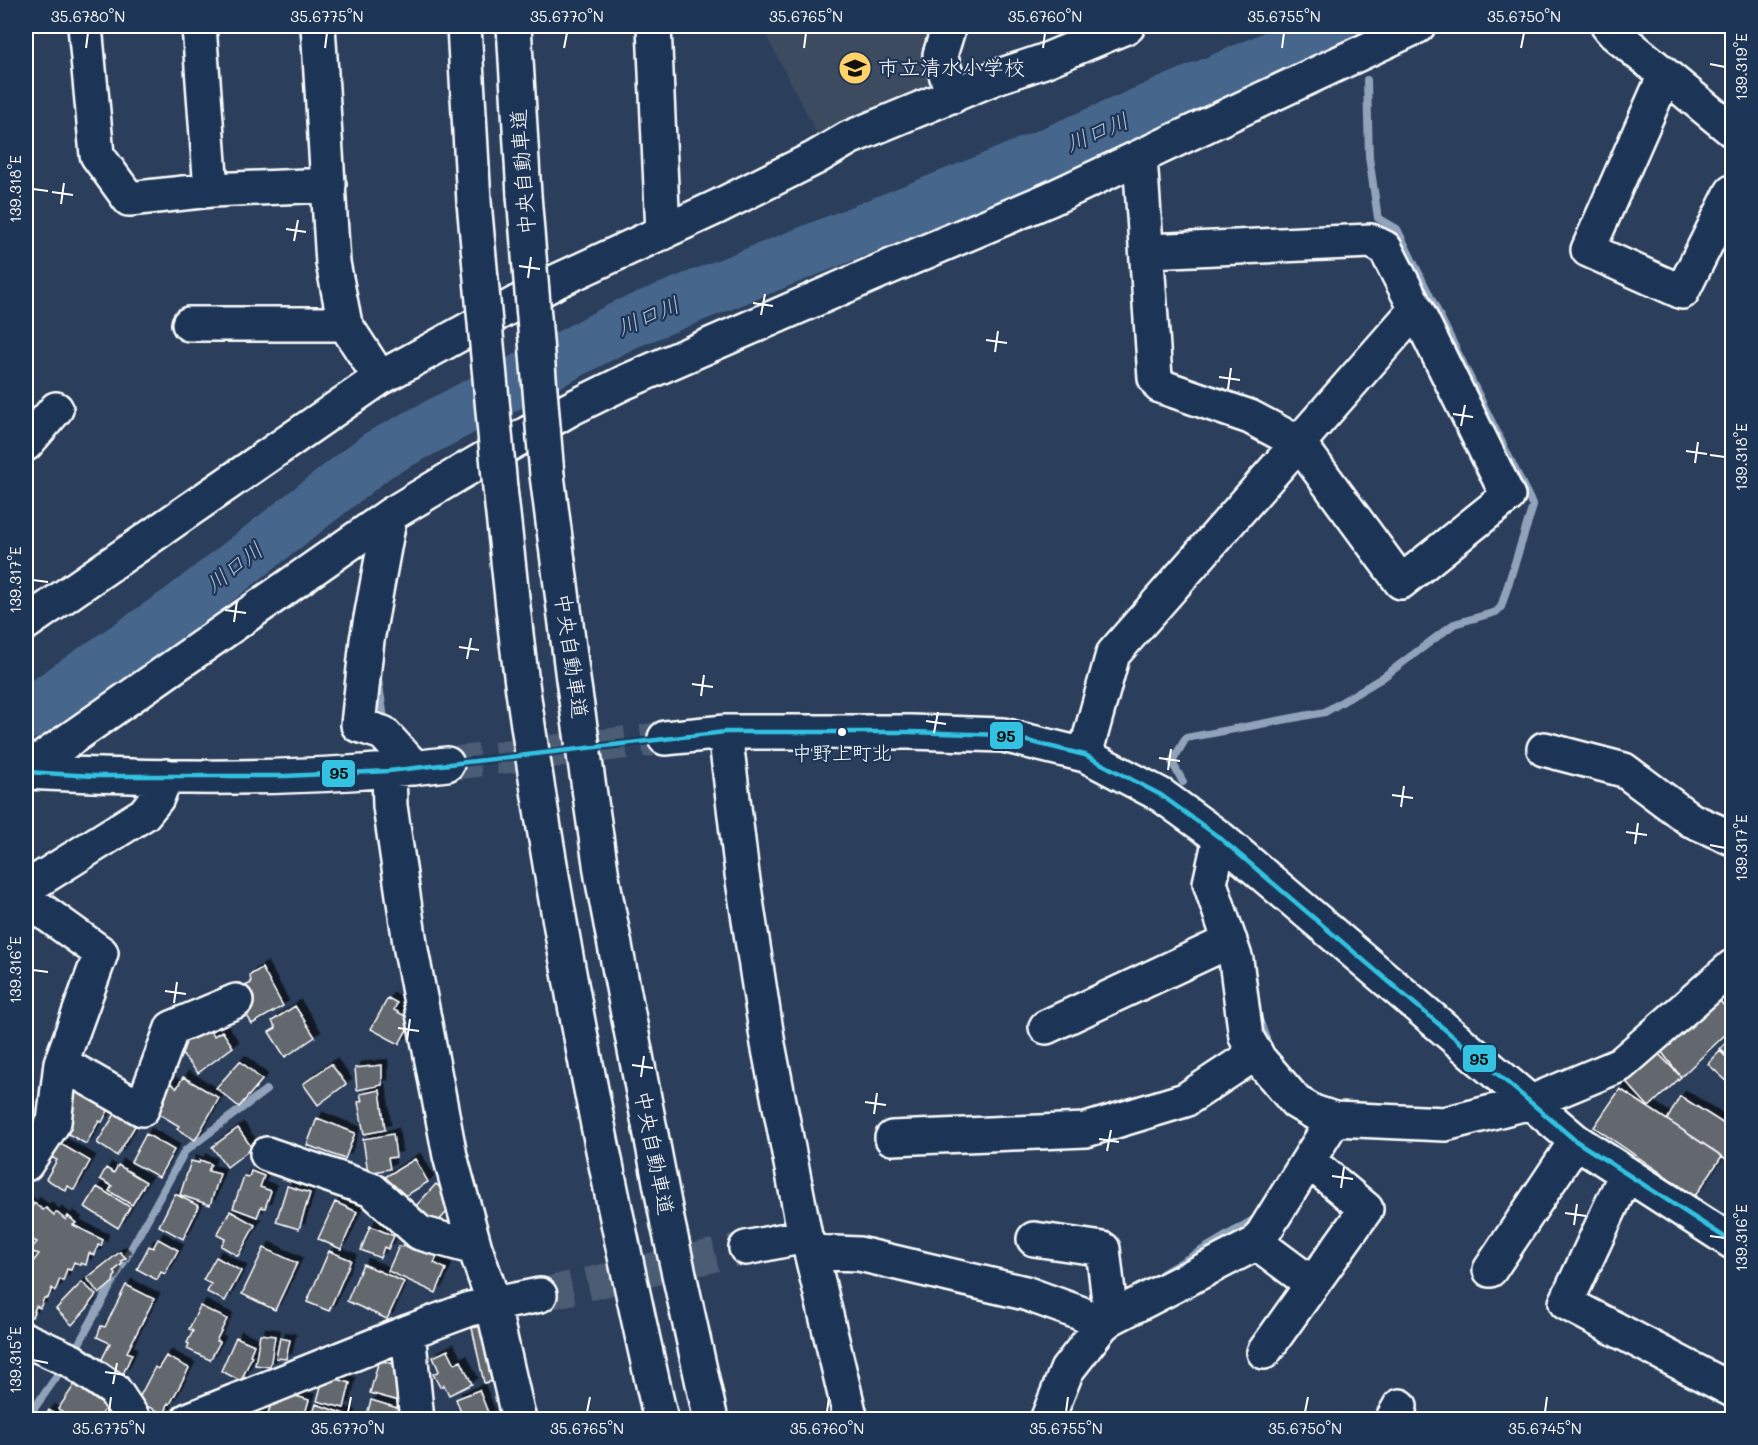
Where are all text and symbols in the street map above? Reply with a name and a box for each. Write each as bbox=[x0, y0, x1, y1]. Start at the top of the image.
text: 35.6780°N bbox=[51, 6, 125, 26]
text: 35.6775°N bbox=[290, 6, 364, 26]
text: 35.6770°N bbox=[530, 6, 604, 26]
text: 35.6765°N bbox=[769, 6, 843, 26]
text: 35.6760°N bbox=[1008, 6, 1082, 26]
text: 35.6755°N bbox=[1247, 6, 1321, 26]
text: 35.6750°N bbox=[1487, 6, 1561, 26]
text: 139.319°E bbox=[1731, 33, 1751, 101]
school or university icon: 市立清水小学校 bbox=[837, 50, 873, 86]
place label: 市立清水小学校 bbox=[878, 53, 1025, 80]
water label: 川口川 bbox=[1061, 105, 1133, 158]
street label: 中央自動車道 bbox=[504, 108, 539, 236]
text: 139.318°E bbox=[5, 155, 25, 223]
water label: 川口川 bbox=[612, 289, 684, 342]
text: 139.318°E bbox=[1731, 423, 1751, 491]
water label: 川口川 bbox=[199, 535, 269, 598]
text: 139.317°E bbox=[5, 546, 25, 614]
street label: 中央自動車道 bbox=[550, 592, 595, 720]
line badge: 95 bbox=[989, 721, 1024, 750]
text: 95 bbox=[997, 725, 1015, 746]
marker: 中野上町北 bbox=[836, 726, 848, 738]
place label: 中野上町北 bbox=[792, 739, 892, 765]
line badge: 95 bbox=[321, 759, 356, 788]
text: 95 bbox=[330, 762, 348, 783]
text: 139.317°E bbox=[1731, 814, 1751, 882]
text: 139.316°E bbox=[5, 936, 25, 1004]
line badge: 95 bbox=[1462, 1044, 1497, 1073]
text: 95 bbox=[1470, 1048, 1488, 1069]
street label: 中央自動車道 bbox=[630, 1088, 681, 1217]
text: 139.316°E bbox=[1731, 1204, 1751, 1272]
text: 139.315°E bbox=[5, 1326, 25, 1394]
text: 35.6775°N bbox=[72, 1418, 146, 1438]
text: 35.6770°N bbox=[311, 1418, 385, 1438]
text: 35.6765°N bbox=[550, 1418, 624, 1438]
text: 35.6760°N bbox=[790, 1418, 864, 1438]
text: 35.6755°N bbox=[1029, 1418, 1103, 1438]
text: 35.6750°N bbox=[1268, 1418, 1342, 1438]
text: 35.6745°N bbox=[1508, 1418, 1582, 1438]

